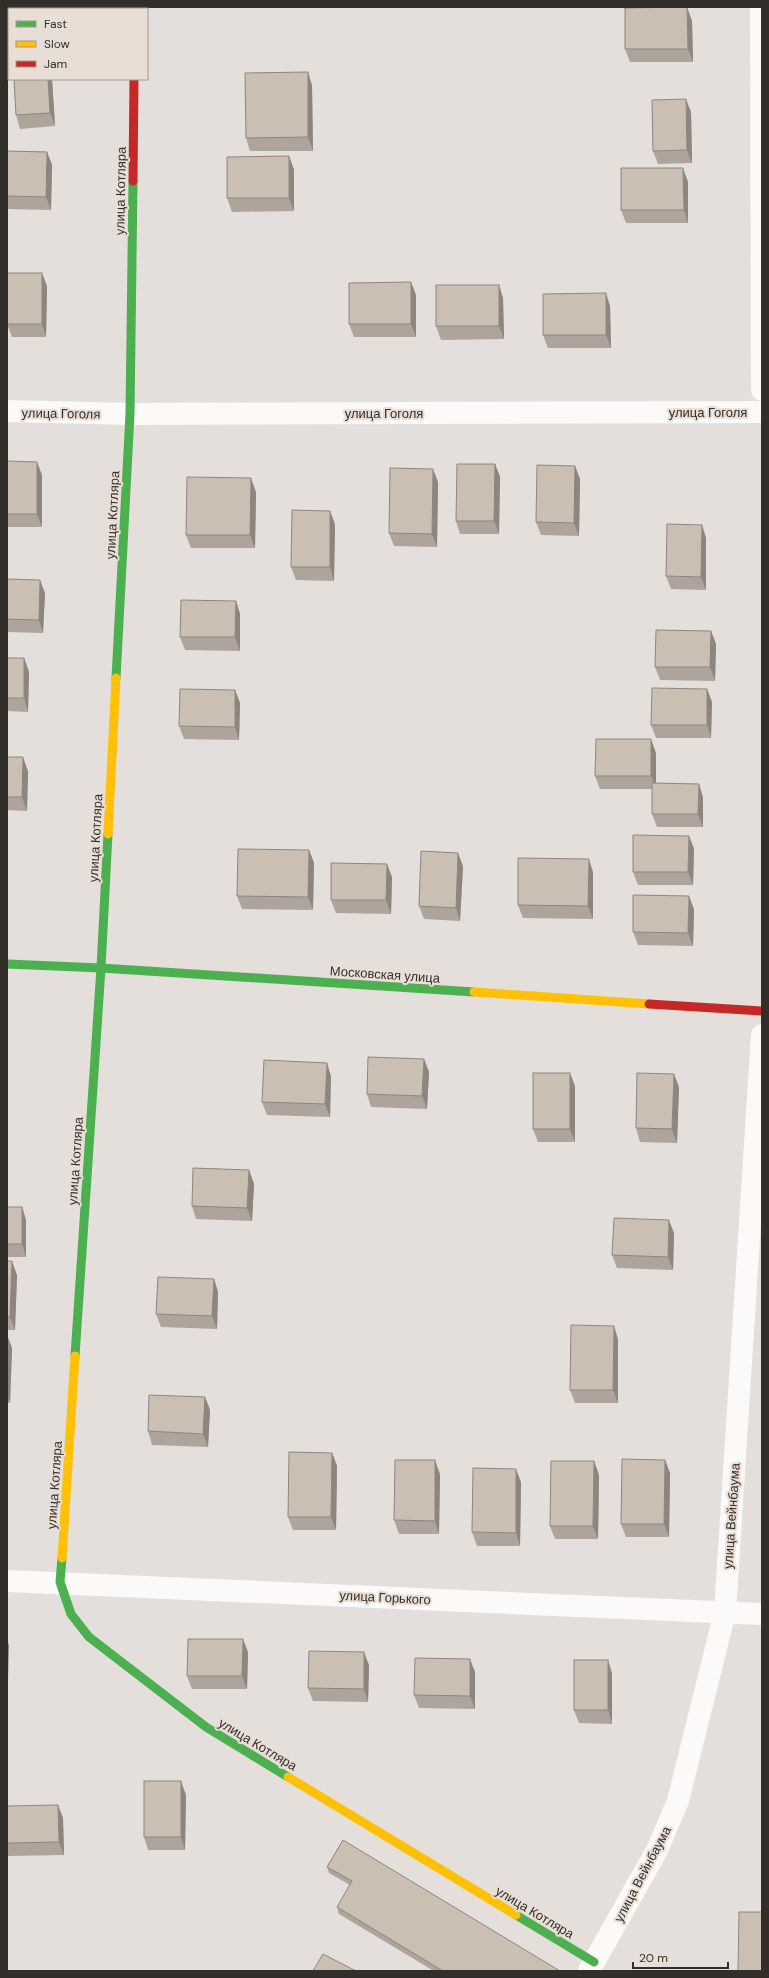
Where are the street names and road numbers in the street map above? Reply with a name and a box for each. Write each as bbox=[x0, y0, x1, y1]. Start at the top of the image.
street label: улица Котляра bbox=[111, 146, 130, 235]
street label: улица Гоголя bbox=[22, 404, 100, 423]
street label: улица Гоголя bbox=[669, 404, 747, 421]
street label: улица Гоголя bbox=[345, 405, 423, 422]
street label: улица Котляра bbox=[102, 470, 123, 560]
street label: улица Котляра bbox=[85, 793, 106, 883]
street label: Московская улица bbox=[329, 962, 441, 987]
street label: улица Котляра bbox=[64, 1116, 87, 1206]
street label: улица Котляра bbox=[43, 1440, 66, 1530]
street label: улица Вейнбаума bbox=[719, 1462, 744, 1570]
street label: улица Горького bbox=[339, 1587, 431, 1608]
street label: улица Котляра bbox=[215, 1714, 301, 1775]
street label: улица Вейнбаума bbox=[610, 1823, 675, 1925]
street label: улица Котляра bbox=[492, 1882, 578, 1943]

